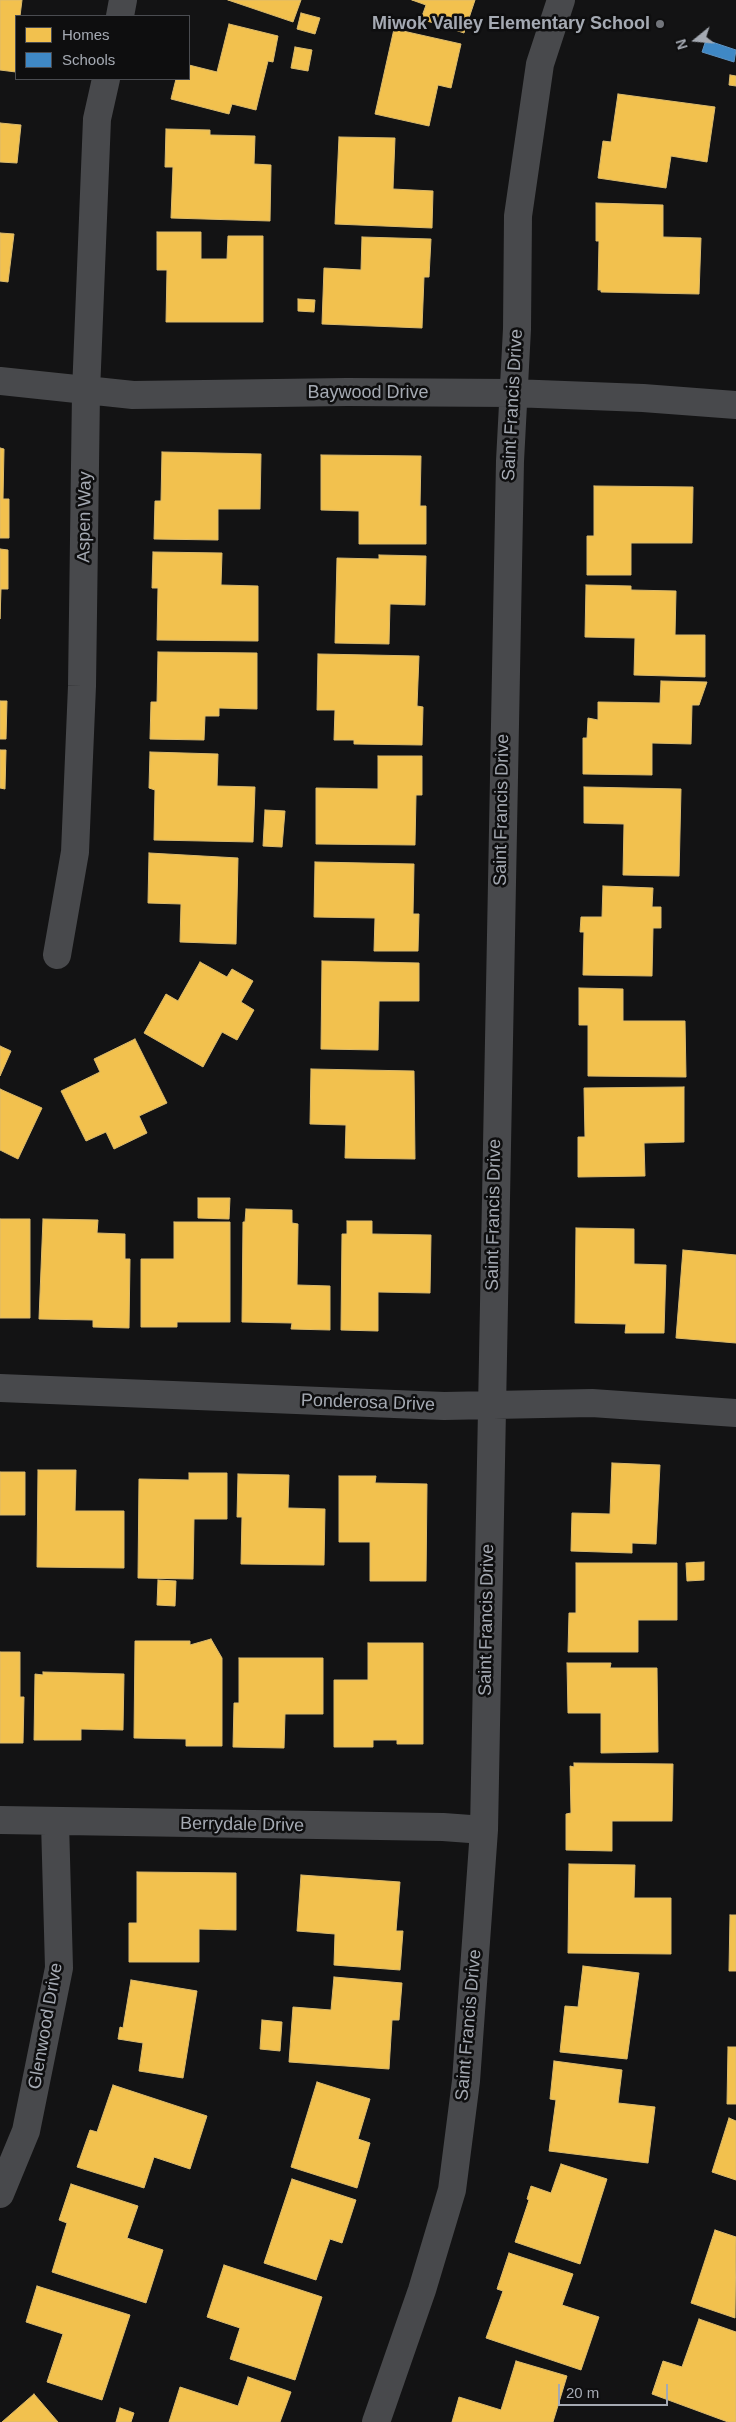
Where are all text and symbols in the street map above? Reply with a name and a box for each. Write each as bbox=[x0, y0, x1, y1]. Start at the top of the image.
place label: Miwok Valley Elementary School bbox=[372, 13, 650, 35]
legend bbox=[15, 15, 190, 80]
north arrow bbox=[671, 15, 721, 65]
marker: Miwok Valley Elementary School bbox=[654, 18, 666, 30]
text: Homes bbox=[62, 26, 110, 43]
text: N bbox=[673, 37, 691, 52]
text: Schools bbox=[62, 51, 115, 68]
street label: Saint Francis Drive bbox=[498, 329, 528, 481]
street label: Baywood Drive bbox=[307, 382, 429, 404]
street label: Aspen Way bbox=[73, 471, 97, 563]
street label: Saint Francis Drive bbox=[490, 734, 514, 886]
street label: Saint Francis Drive bbox=[482, 1139, 506, 1291]
street label: Ponderosa Drive bbox=[301, 1390, 435, 1416]
street label: Saint Francis Drive bbox=[475, 1544, 499, 1696]
street label: Berrydale Drive bbox=[180, 1813, 304, 1837]
street label: Saint Francis Drive bbox=[452, 1948, 486, 2102]
street label: Glenwood Drive bbox=[24, 1961, 68, 2091]
scale bar bbox=[561, 2374, 671, 2406]
text: 20 m bbox=[566, 2384, 599, 2401]

